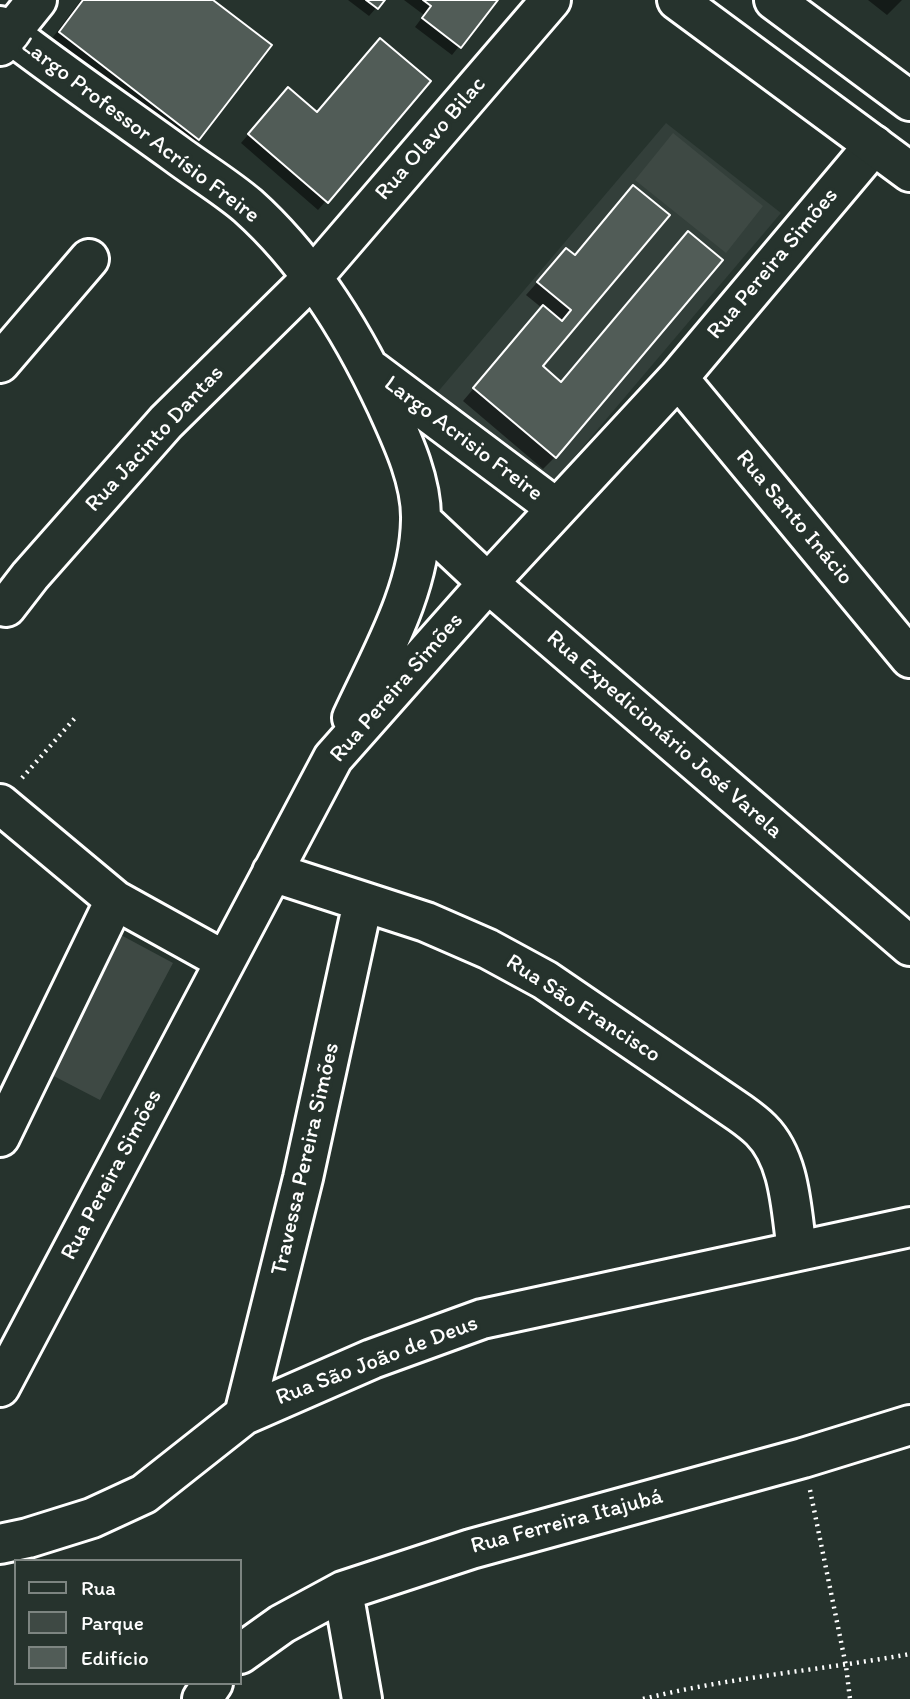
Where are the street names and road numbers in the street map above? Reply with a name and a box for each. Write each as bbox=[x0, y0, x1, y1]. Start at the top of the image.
street label: Largo Professor Acrísio Freire bbox=[15, 32, 265, 230]
street label: Rua Olavo Bilac bbox=[370, 72, 492, 206]
street label: Rua Pereira Simões bbox=[702, 183, 844, 345]
street label: Rua Jacinto Dantas bbox=[80, 360, 230, 518]
street label: Largo Acrisio Freire bbox=[378, 370, 548, 508]
street label: Rua Santo Inácio bbox=[729, 445, 859, 591]
street label: Rua Pereira Simões bbox=[324, 607, 470, 769]
street label: Rua Expedicionário José Varela bbox=[540, 625, 788, 845]
street label: Rua São Francisco bbox=[500, 949, 666, 1069]
street label: Travessa Pereira Simões bbox=[266, 1040, 346, 1278]
street label: Rua Pereira Simões bbox=[55, 1085, 169, 1265]
street label: Rua São João de Deus bbox=[272, 1310, 482, 1412]
street label: Rua Ferreira Itajubá bbox=[468, 1483, 666, 1561]

